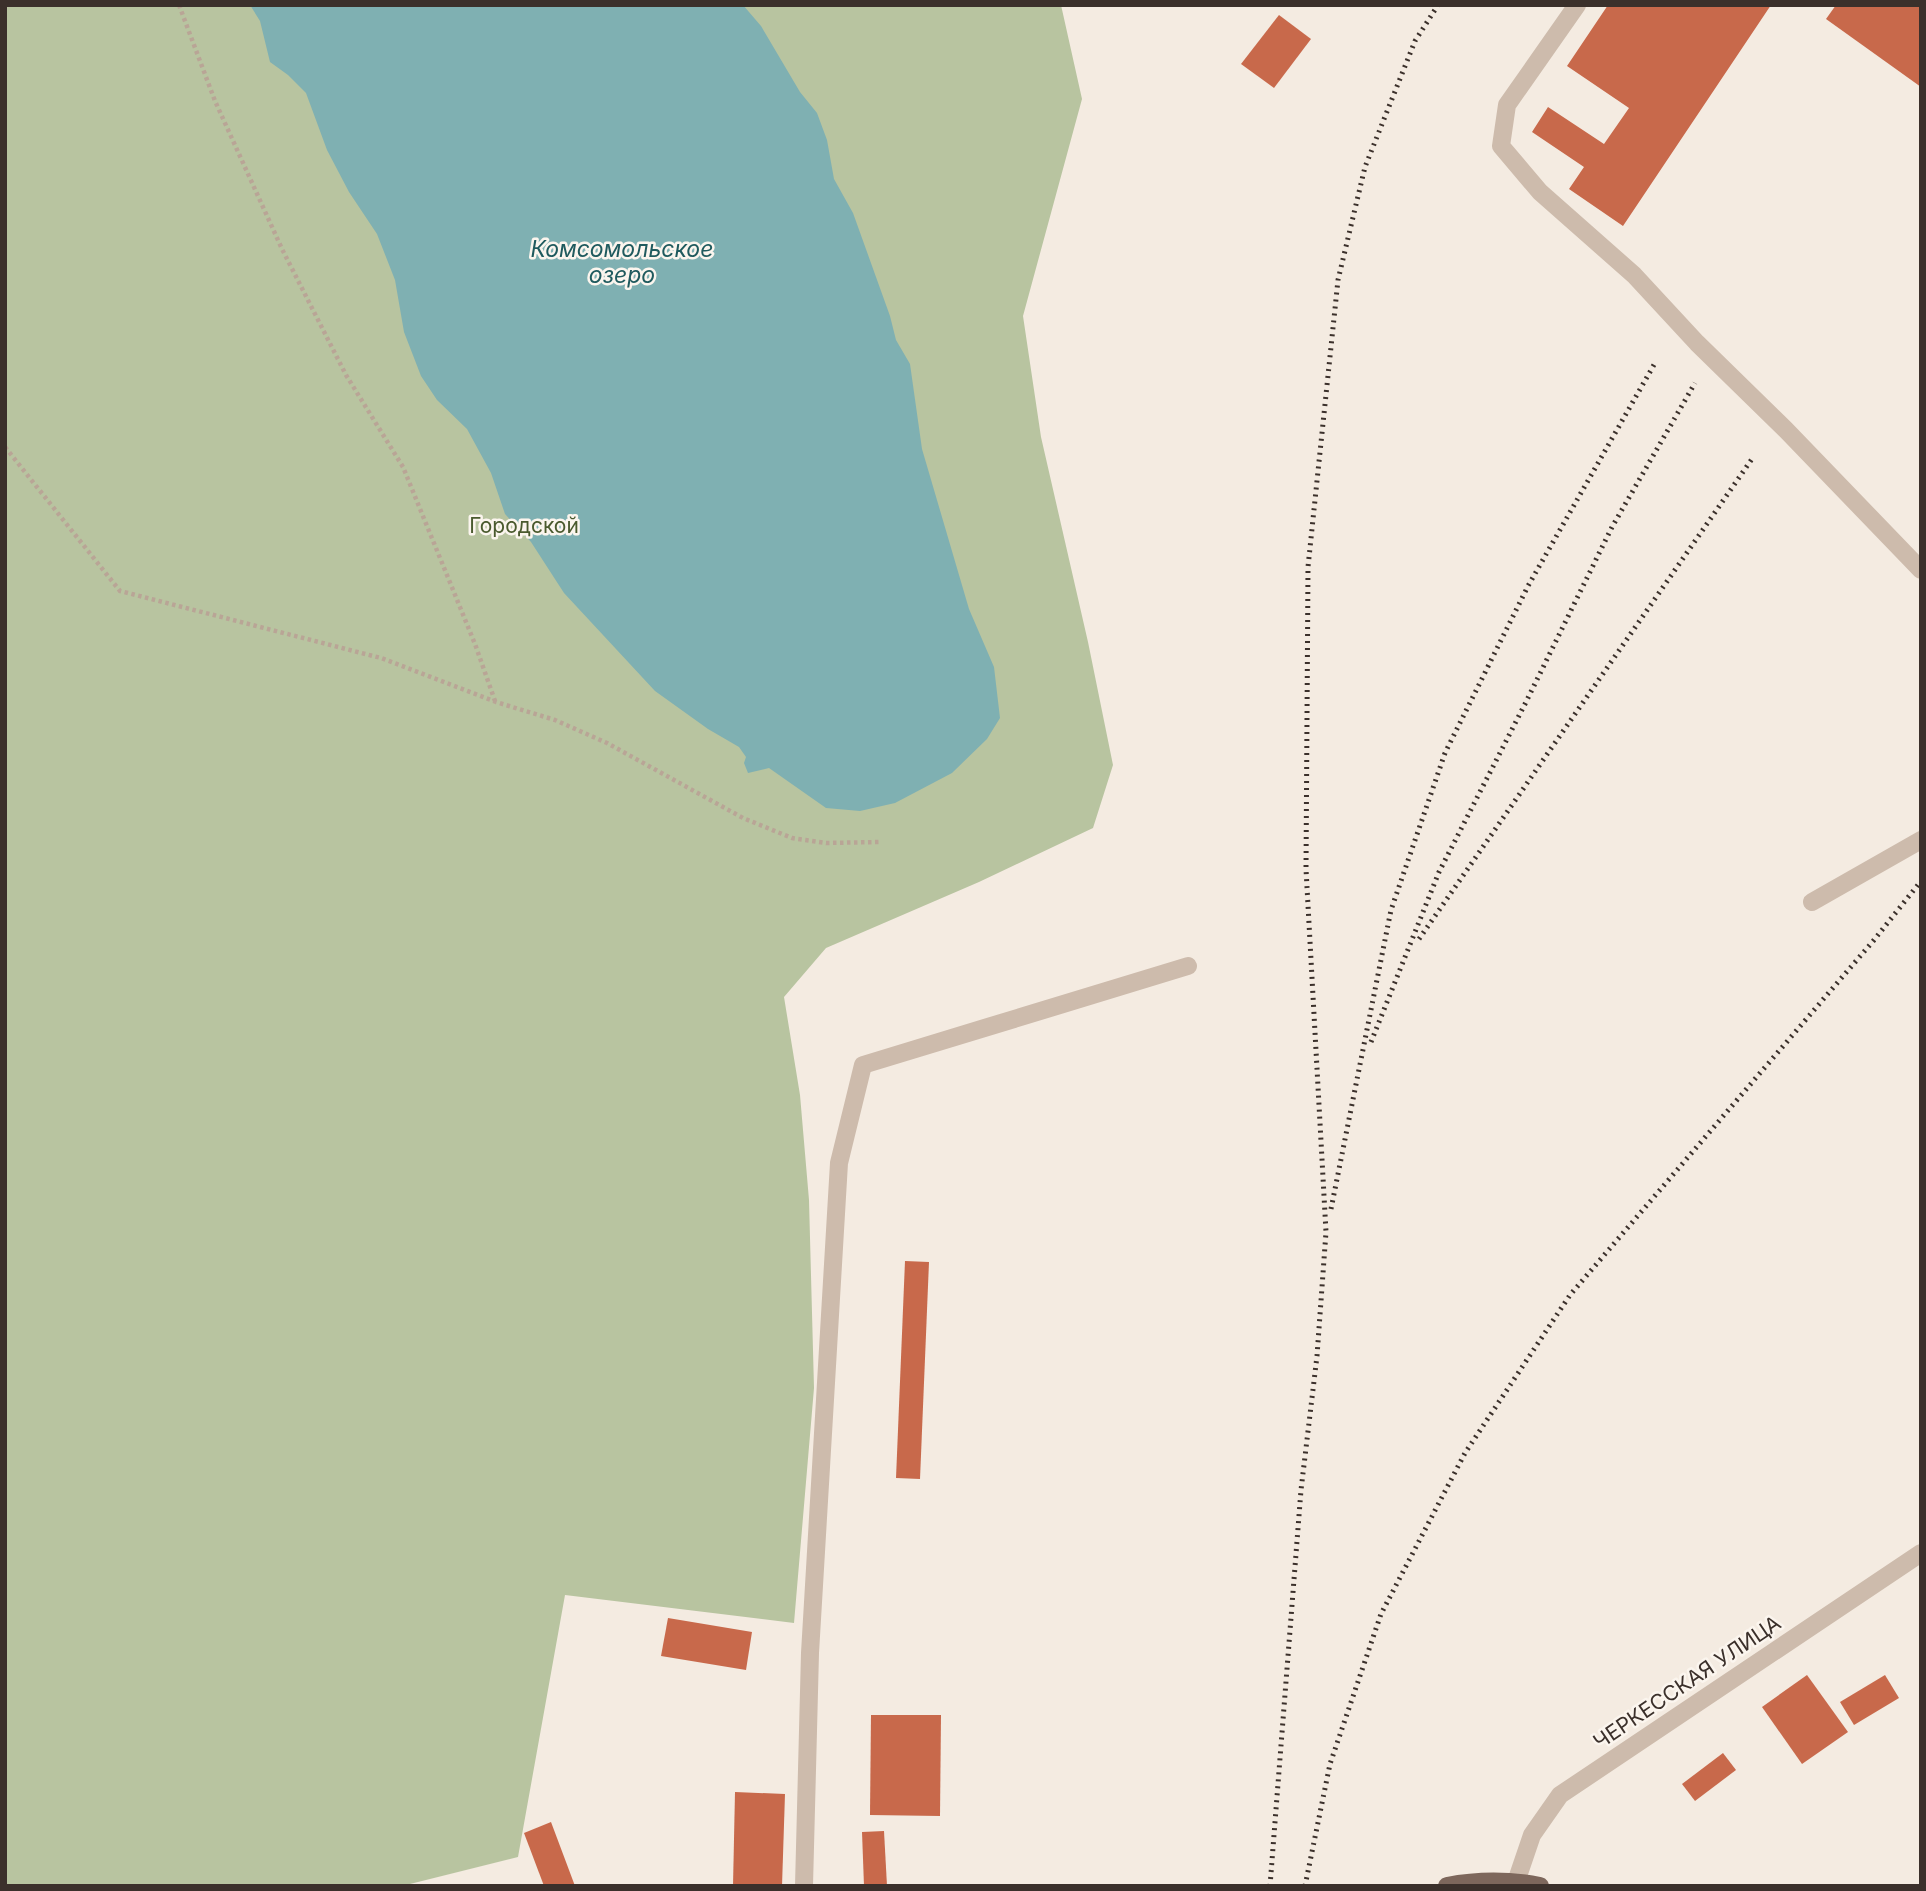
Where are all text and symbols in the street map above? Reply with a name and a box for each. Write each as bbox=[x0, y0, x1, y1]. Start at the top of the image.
water label: Комсомольское озеро bbox=[531, 235, 713, 289]
park label: Городской bbox=[469, 513, 579, 538]
street label: ЧЕРКЕССКАЯ УЛИЦА bbox=[1589, 1610, 1785, 1754]

